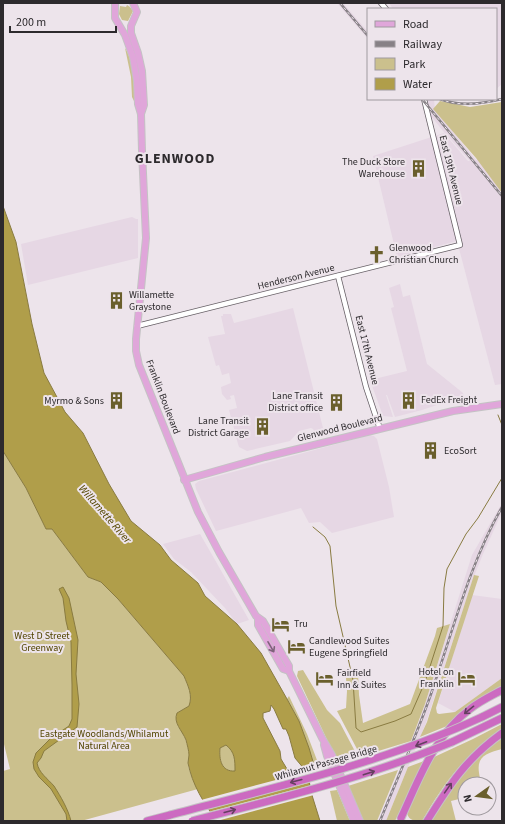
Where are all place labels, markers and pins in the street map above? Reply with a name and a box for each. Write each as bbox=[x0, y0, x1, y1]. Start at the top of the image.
place label: The Duck Store Warehouse bbox=[342, 155, 405, 181]
building icon: The Duck Store Warehouse bbox=[408, 158, 428, 178]
place label: Glenwood Christian Church bbox=[389, 241, 458, 267]
church icon: Glenwood Christian Church bbox=[366, 244, 386, 264]
place label: Willamette Graystone bbox=[129, 288, 174, 314]
building icon: Willamette Graystone bbox=[106, 291, 126, 311]
place label: Lane Transit District office bbox=[268, 389, 324, 415]
building icon: FedEx Freight bbox=[398, 390, 418, 410]
building icon: Myrmo & Sons bbox=[107, 391, 127, 411]
building icon: Lane Transit District office bbox=[326, 392, 346, 412]
place label: FedEx Freight bbox=[421, 393, 478, 407]
place label: Myrmo & Sons bbox=[44, 394, 104, 408]
place label: Lane Transit District Garage bbox=[188, 414, 250, 440]
building icon: Lane Transit District Garage bbox=[252, 417, 272, 437]
building icon: EcoSort bbox=[421, 441, 441, 461]
place label: EcoSort bbox=[444, 444, 477, 458]
hotel icon: Tru bbox=[271, 614, 291, 634]
place label: Tru bbox=[294, 617, 308, 631]
place label: Candlewood Suites Eugene Springfield bbox=[309, 634, 390, 660]
hotel icon: Candlewood Suites Eugene Springfield bbox=[286, 637, 306, 657]
place label: Hotel on Franklin bbox=[419, 665, 454, 691]
place label: Fairfield Inn & Suites bbox=[337, 666, 386, 692]
hotel icon: Hotel on Franklin bbox=[457, 668, 477, 688]
hotel icon: Fairfield Inn & Suites bbox=[314, 669, 334, 689]

